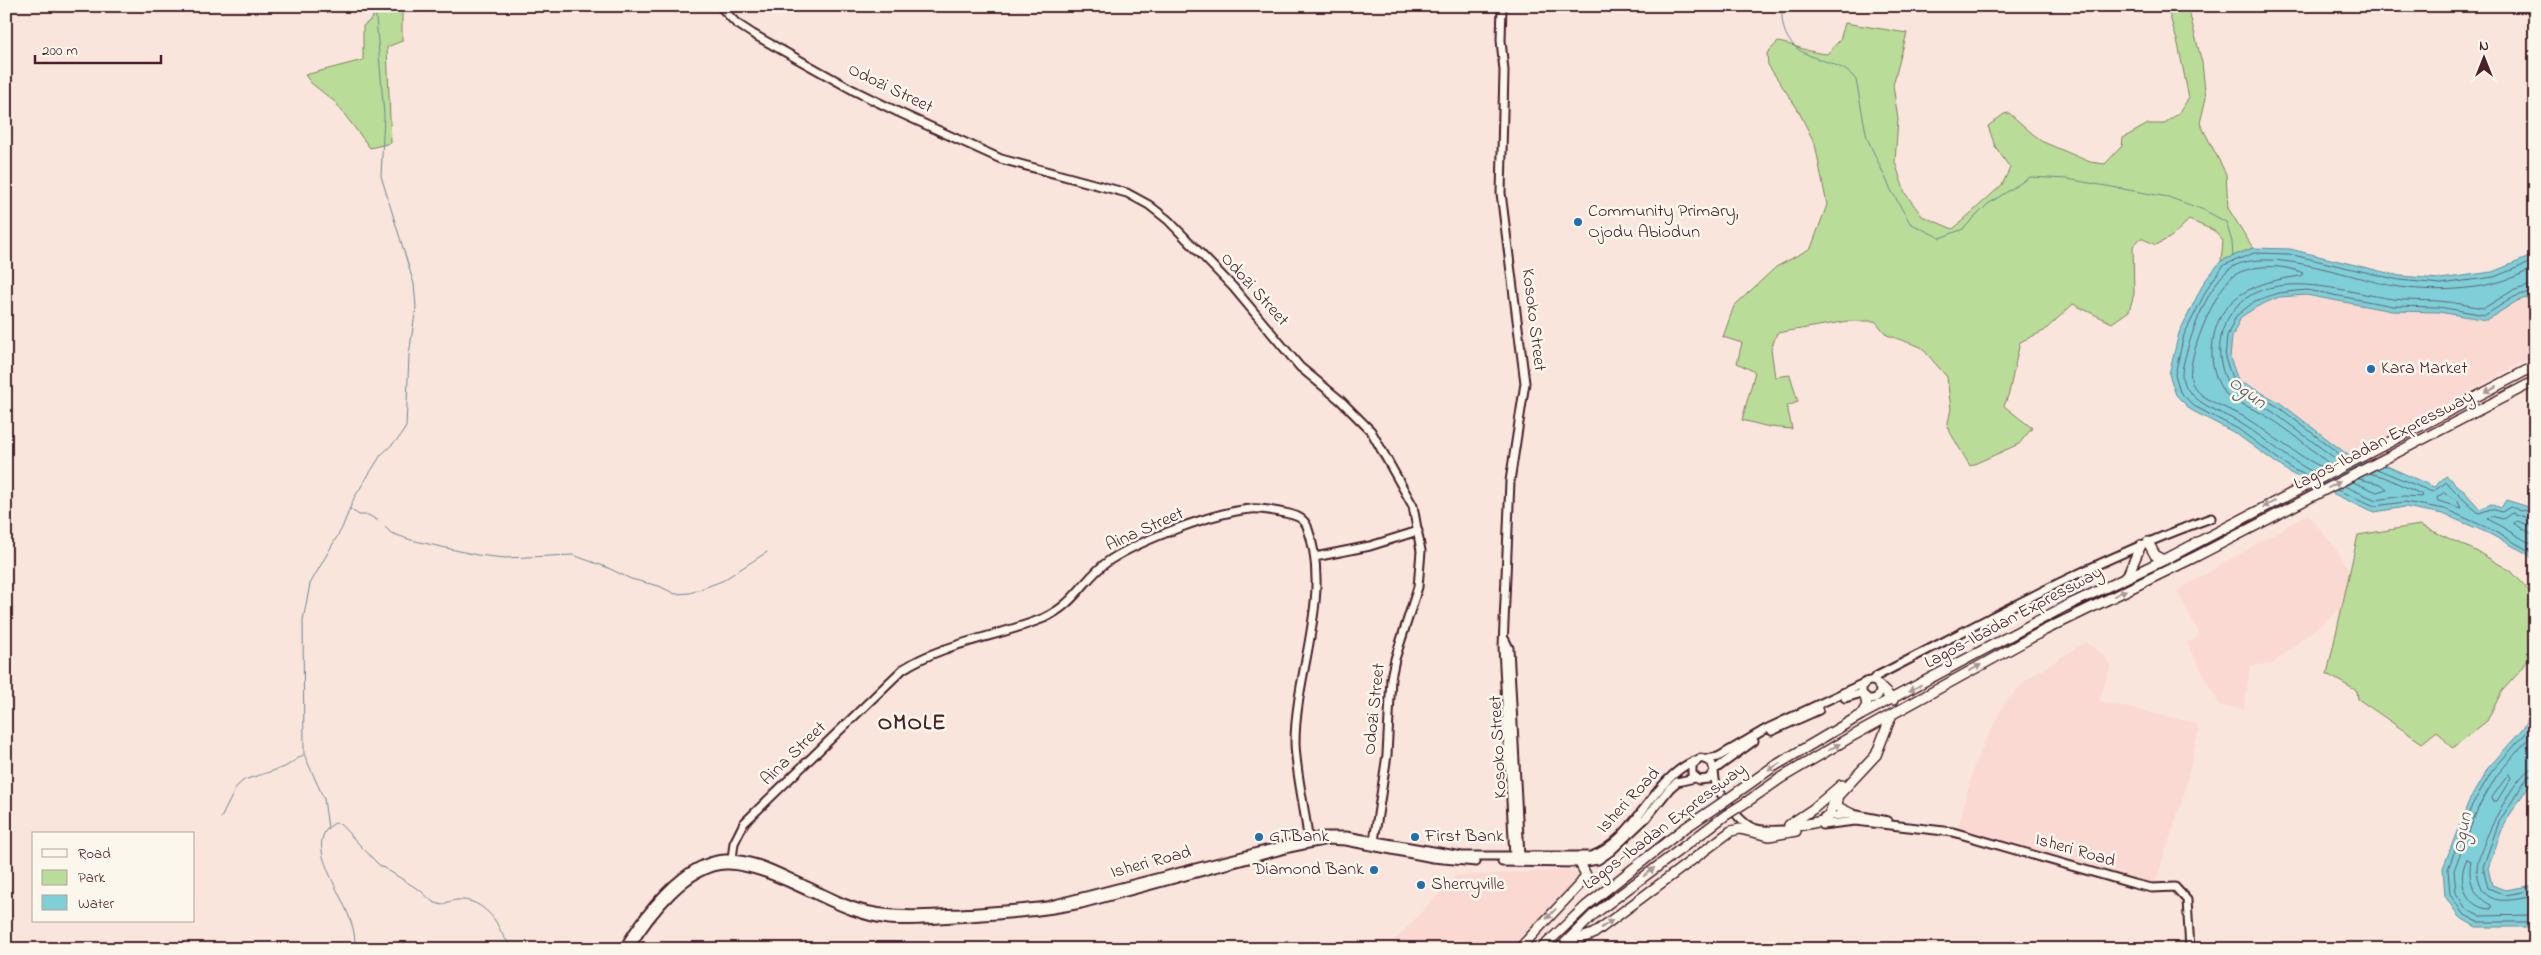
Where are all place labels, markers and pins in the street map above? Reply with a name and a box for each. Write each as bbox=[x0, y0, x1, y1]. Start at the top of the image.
place label: Community Primary, Ojodu Abiodun bbox=[1588, 199, 1739, 246]
marker: Community Primary, Ojodu Abiodun bbox=[1572, 216, 1584, 228]
place label: Kara Market bbox=[2381, 356, 2467, 382]
marker: Kara Market bbox=[2365, 363, 2377, 375]
place label: GTBank bbox=[1269, 824, 1329, 850]
place label: First Bank bbox=[1424, 824, 1504, 850]
marker: GTBank bbox=[1253, 831, 1265, 843]
marker: First Bank bbox=[1409, 831, 1421, 843]
place label: Diamond Bank bbox=[1251, 857, 1364, 883]
marker: Diamond Bank bbox=[1368, 864, 1380, 876]
place label: Sherryville bbox=[1431, 872, 1506, 898]
marker: Sherryville bbox=[1415, 879, 1427, 891]

